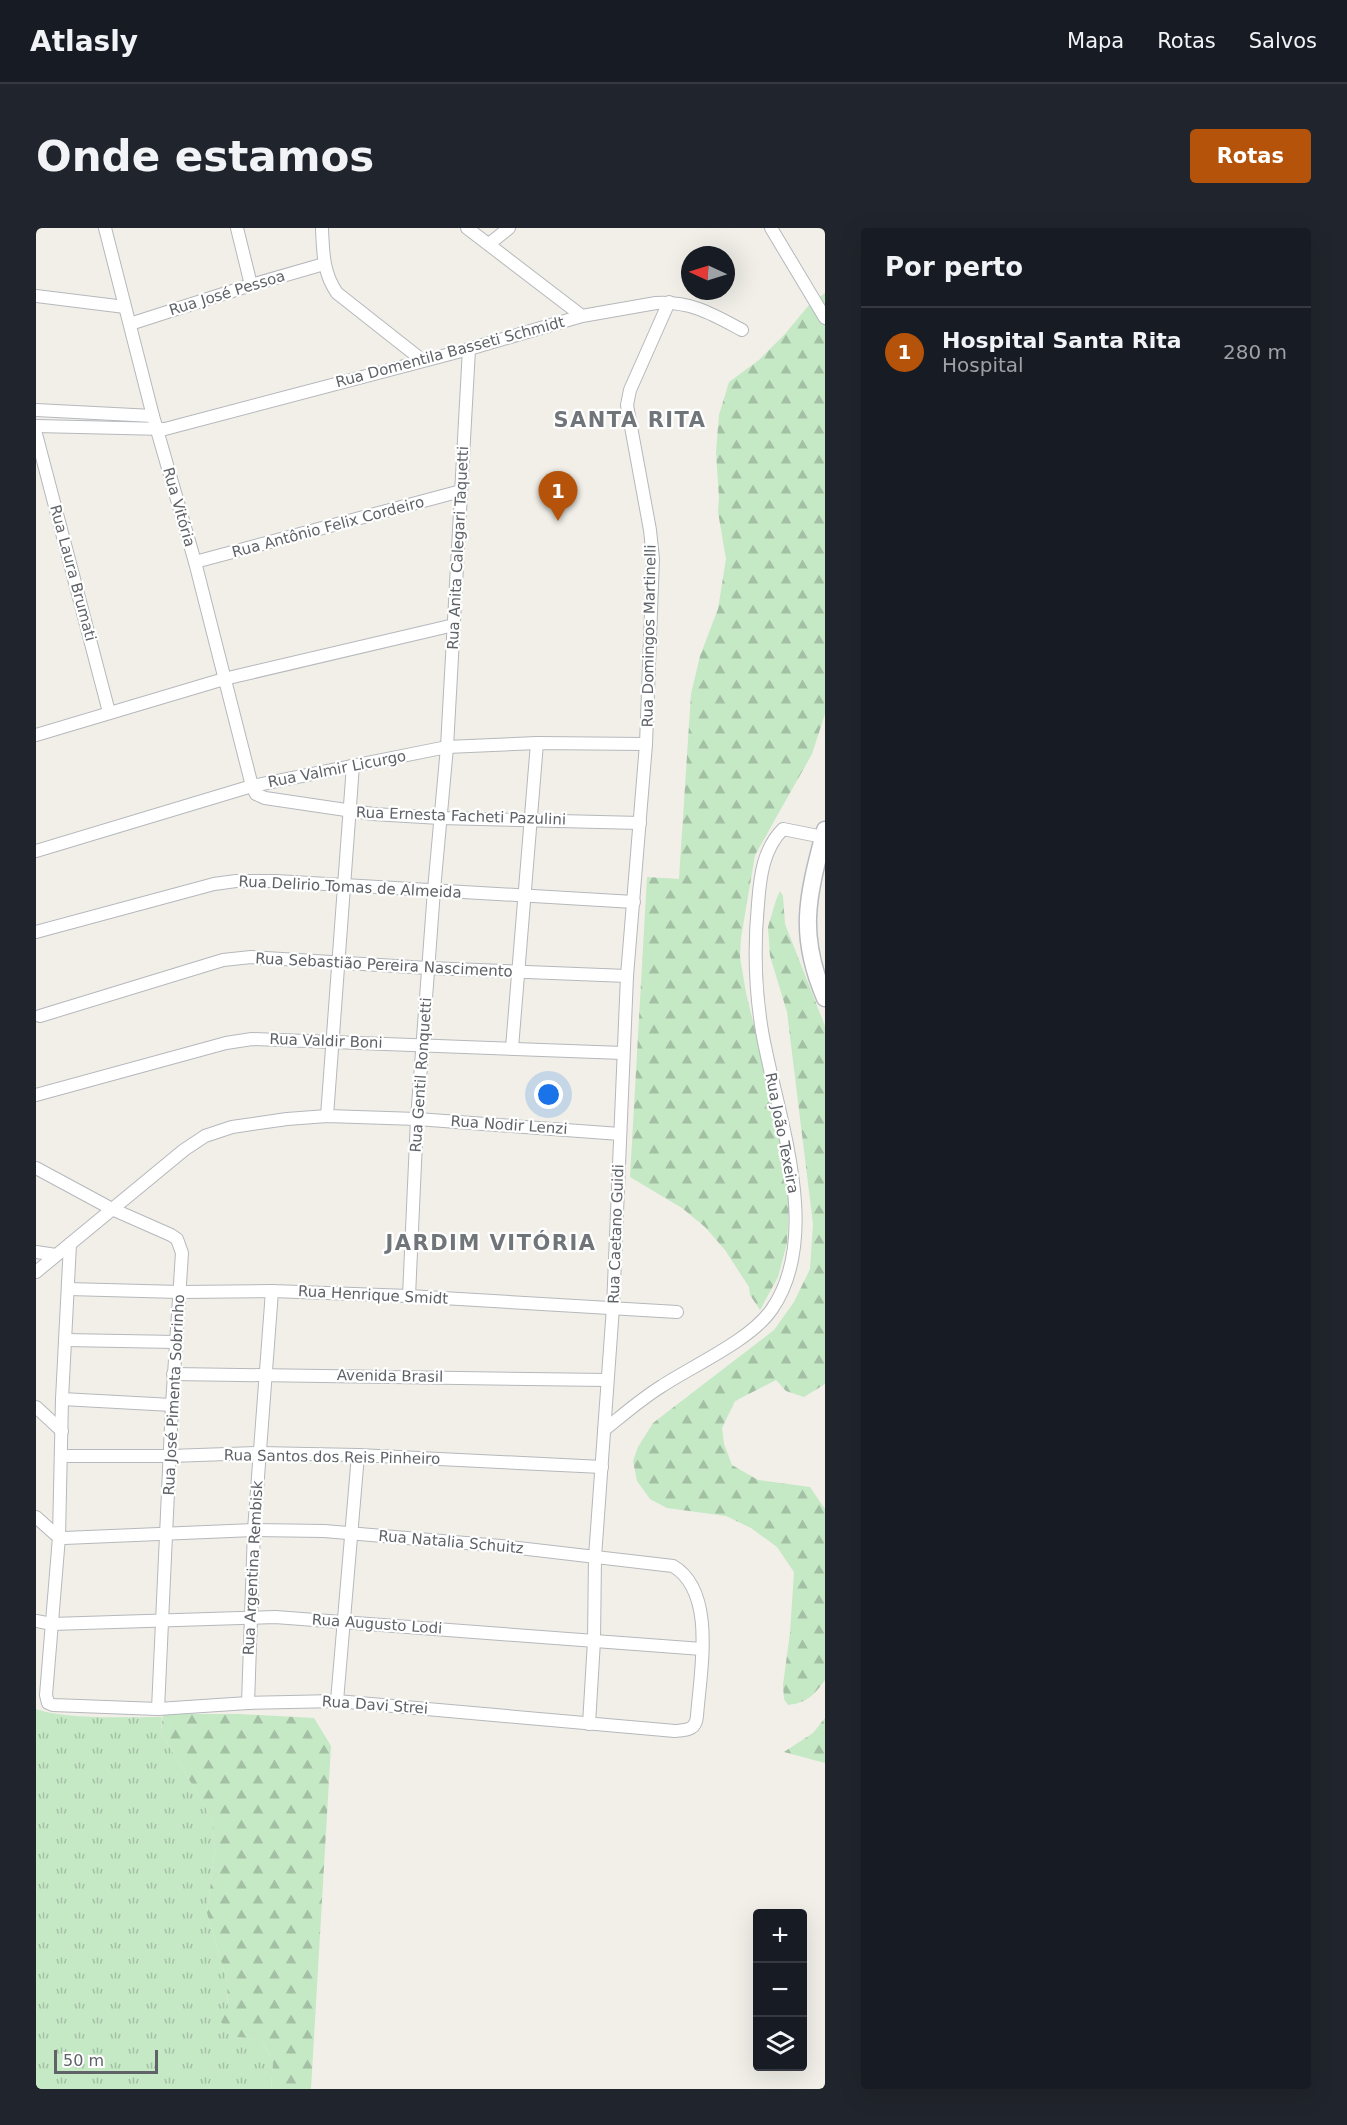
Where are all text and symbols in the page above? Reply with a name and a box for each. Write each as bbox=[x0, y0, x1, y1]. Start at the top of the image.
text: Atlasly bbox=[30, 25, 138, 58]
text: Mapa bbox=[1067, 29, 1124, 53]
text: Rotas bbox=[1157, 29, 1216, 53]
text: Salvos bbox=[1249, 29, 1317, 53]
button: Rotas bbox=[1190, 129, 1311, 183]
text: Onde estamos bbox=[36, 132, 374, 181]
north arrow bbox=[681, 246, 735, 300]
text: Por perto bbox=[885, 252, 1023, 282]
street label: Rua José Pessoa bbox=[167, 267, 287, 319]
street label: Rua Domentila Basseti Schmidt bbox=[334, 313, 566, 391]
text: Hospital Santa Rita bbox=[942, 328, 1182, 353]
text: 1 bbox=[898, 340, 911, 364]
text: 280 m bbox=[1223, 340, 1287, 364]
text: Hospital bbox=[942, 353, 1024, 377]
district label: SANTA RITA bbox=[553, 408, 707, 432]
street label: Rua Anita Calegari Taquetti bbox=[444, 446, 472, 650]
street label: Rua Vitória bbox=[159, 465, 199, 549]
pin: 1 bbox=[538, 472, 578, 521]
street label: Rua Antônio Felix Cordeiro bbox=[230, 493, 426, 561]
street label: Rua Laura Brumati bbox=[46, 503, 100, 643]
street label: Rua Domingos Martinelli bbox=[638, 544, 660, 728]
street label: Rua Valmir Licurgo bbox=[266, 747, 408, 791]
street label: Rua Ernesta Facheti Pazulini bbox=[356, 803, 566, 829]
street label: Rua Delirio Tomas de Almeida bbox=[238, 872, 462, 902]
street label: Rua Sebastião Pereira Nascimento bbox=[255, 949, 513, 981]
street label: Rua Gentil Ronquetti bbox=[407, 997, 435, 1153]
street label: Rua Valdir Boni bbox=[269, 1030, 383, 1052]
street label: Rua João Texeira bbox=[761, 1071, 803, 1195]
your location bbox=[534, 1080, 563, 1109]
street label: Rua Nodir Lenzi bbox=[450, 1112, 568, 1138]
street label: Rua Caetano Guidi bbox=[605, 1164, 627, 1304]
district label: JARDIM VITÓRIA bbox=[383, 1230, 597, 1255]
street label: Rua Henrique Smidt bbox=[297, 1282, 449, 1308]
street label: Rua José Pimenta Sobrinho bbox=[160, 1294, 188, 1496]
street label: Avenida Brasil bbox=[337, 1366, 443, 1386]
street label: Rua Santos dos Reis Pinheiro bbox=[224, 1446, 440, 1468]
street label: Rua Argentina Rembisk bbox=[239, 1480, 267, 1656]
street label: Rua Natalia Schuitz bbox=[378, 1527, 524, 1557]
street label: Rua Augusto Lodi bbox=[311, 1610, 443, 1638]
street label: Rua Davi Strei bbox=[321, 1692, 429, 1718]
map controls bbox=[753, 1909, 807, 2071]
button: + bbox=[753, 1909, 807, 1963]
button: − bbox=[753, 1963, 807, 2017]
button: layers bbox=[753, 2017, 807, 2071]
scale bar bbox=[54, 2047, 158, 2074]
text: 50 m bbox=[63, 2051, 104, 2070]

